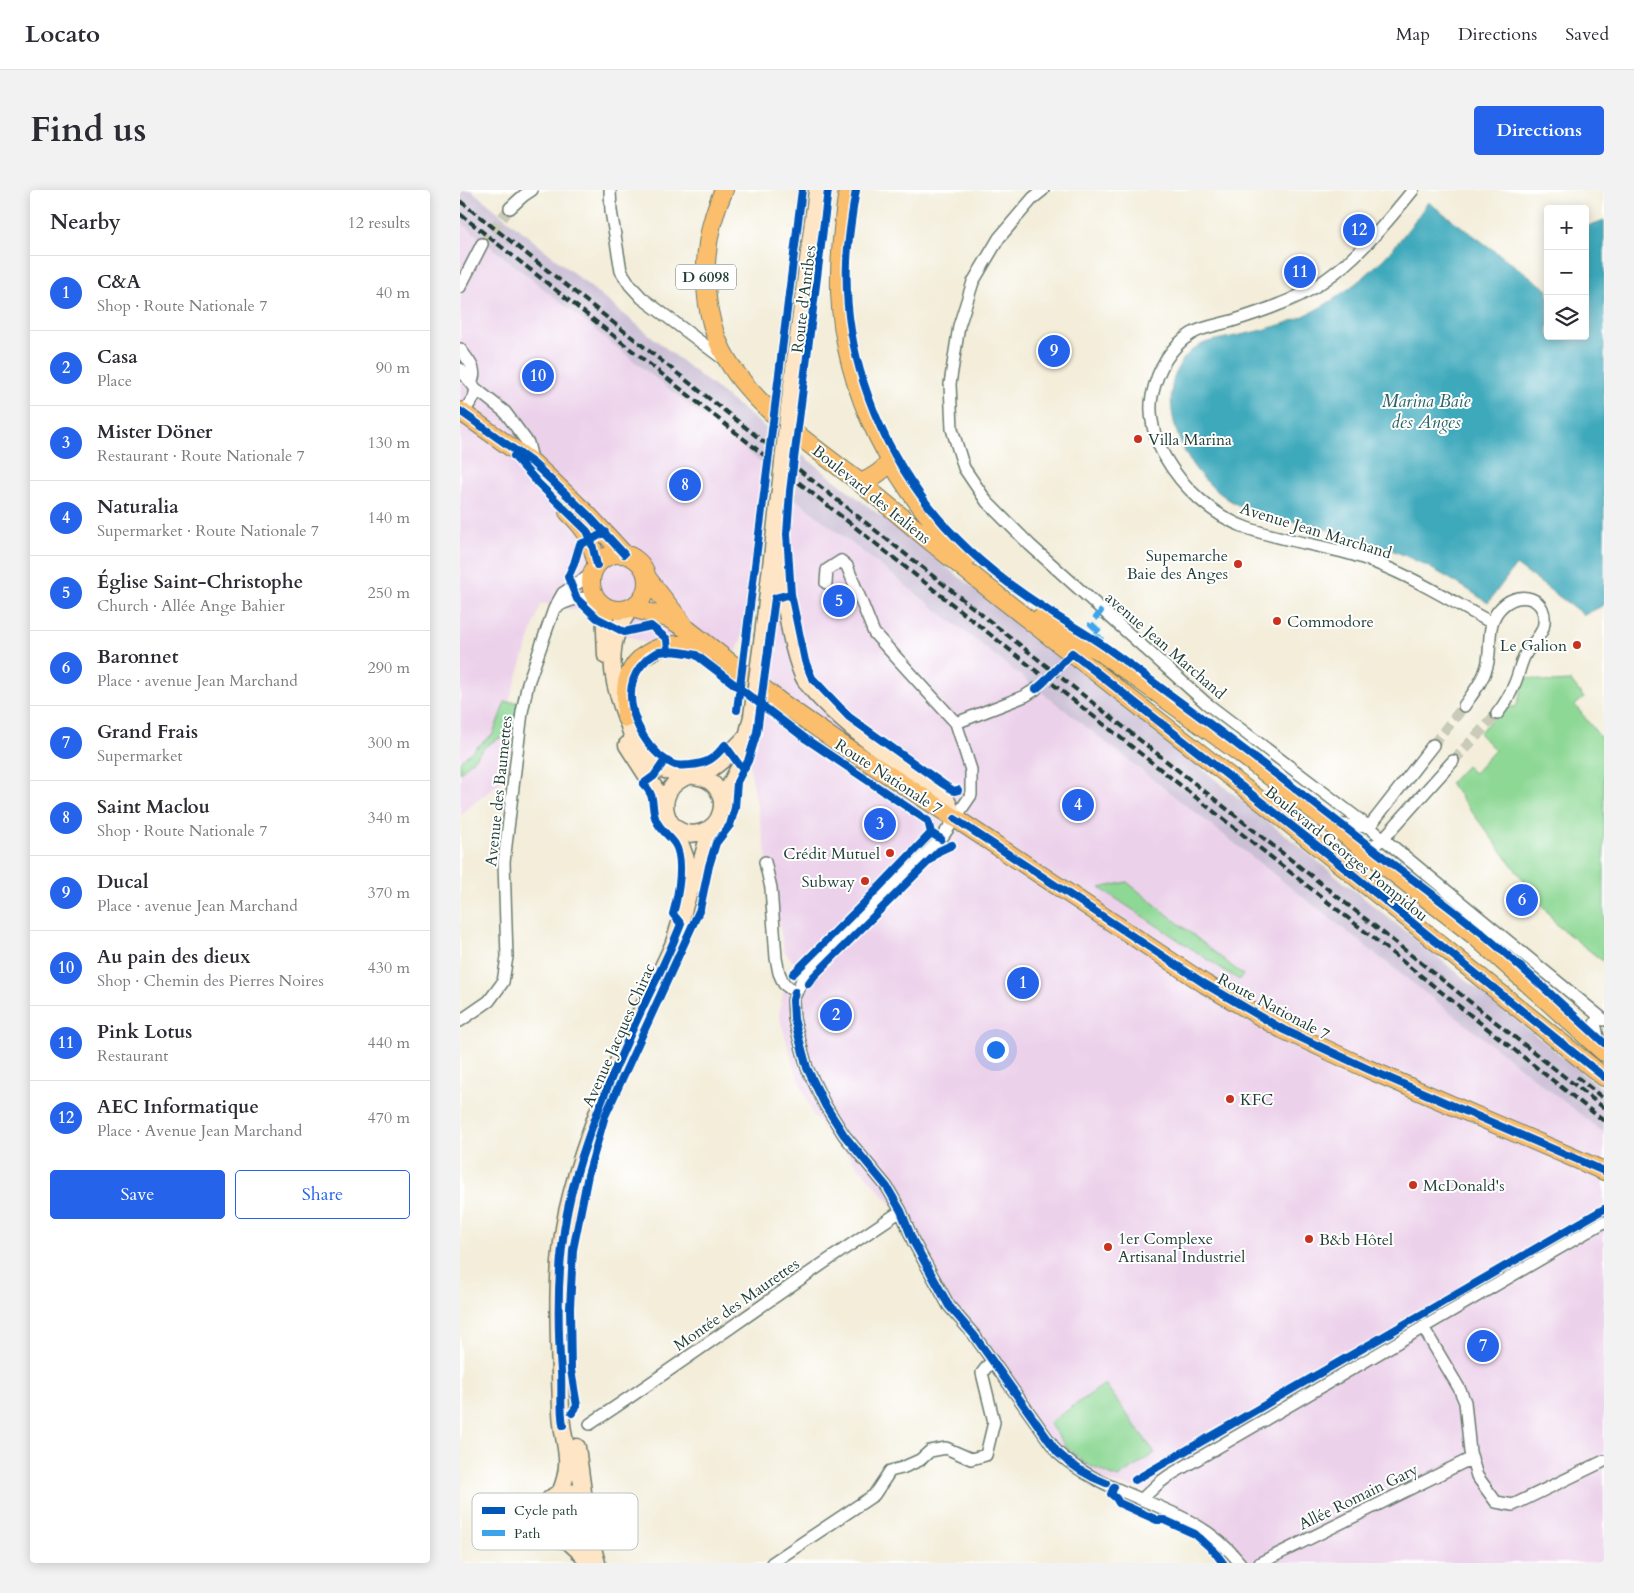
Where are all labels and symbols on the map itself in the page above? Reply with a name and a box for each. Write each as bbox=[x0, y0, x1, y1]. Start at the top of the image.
pin: 12 bbox=[1343, 211, 1375, 249]
street label: Route d'Antibes bbox=[786, 244, 822, 354]
pin: 11 bbox=[1284, 253, 1316, 291]
road number: D 6098 bbox=[676, 264, 736, 290]
pin: 9 bbox=[1038, 332, 1070, 370]
pin: 10 bbox=[522, 357, 554, 395]
water label: Marina Baie des Anges bbox=[1382, 389, 1471, 435]
place label: Villa Marina bbox=[1148, 429, 1232, 451]
marker: Villa Marina bbox=[1132, 433, 1144, 445]
street label: Boulevard des Italiens bbox=[808, 440, 935, 549]
pin: 8 bbox=[669, 466, 701, 504]
street label: Avenue Jean Marchand bbox=[1237, 497, 1395, 565]
place label: Supemarche Baie des Anges bbox=[1127, 545, 1228, 585]
marker: Supemarche Baie des Anges bbox=[1232, 558, 1244, 570]
pin: 5 bbox=[823, 582, 855, 620]
street label: avenue Jean Marchand bbox=[1100, 587, 1231, 705]
place label: Commodore bbox=[1287, 611, 1374, 633]
marker: Commodore bbox=[1271, 615, 1283, 627]
place label: Le Galion bbox=[1500, 635, 1567, 657]
marker: Le Galion bbox=[1571, 639, 1583, 651]
street label: Avenue des Baumettes bbox=[480, 715, 518, 868]
street label: Route Nationale 7 bbox=[831, 734, 946, 820]
street label: Boulevard Georges Pompidou bbox=[1260, 781, 1433, 927]
pin: 4 bbox=[1062, 786, 1094, 824]
pin: 3 bbox=[864, 805, 896, 843]
place label: Crédit Mutuel bbox=[783, 843, 880, 865]
marker: Crédit Mutuel bbox=[884, 847, 896, 859]
place label: Subway bbox=[801, 871, 856, 893]
marker: Subway bbox=[859, 875, 871, 887]
pin: 6 bbox=[1506, 881, 1538, 919]
street label: Avenue Jacques Chirac bbox=[577, 960, 661, 1111]
pin: 1 bbox=[1007, 964, 1039, 1002]
street label: Route Nationale 7 bbox=[1214, 968, 1333, 1046]
pin: 2 bbox=[820, 996, 852, 1034]
your location bbox=[983, 1037, 1009, 1063]
place label: KFC bbox=[1240, 1089, 1273, 1111]
marker: KFC bbox=[1224, 1093, 1236, 1105]
place label: McDonald's bbox=[1423, 1175, 1505, 1197]
marker: McDonald's bbox=[1407, 1179, 1419, 1191]
place label: 1er Complexe Artisanal Industriel bbox=[1118, 1228, 1245, 1268]
place label: B&b Hôtel bbox=[1319, 1229, 1393, 1251]
marker: B&b Hôtel bbox=[1303, 1233, 1315, 1245]
marker: 1er Complexe Artisanal Industriel bbox=[1102, 1241, 1114, 1253]
street label: Montée des Maurettes bbox=[669, 1253, 804, 1356]
pin: 7 bbox=[1467, 1327, 1499, 1365]
street label: Allée Romain Gary bbox=[1295, 1458, 1422, 1535]
legend bbox=[472, 1493, 638, 1550]
text: Cycle path bbox=[514, 1501, 578, 1520]
text: Path bbox=[514, 1524, 541, 1543]

